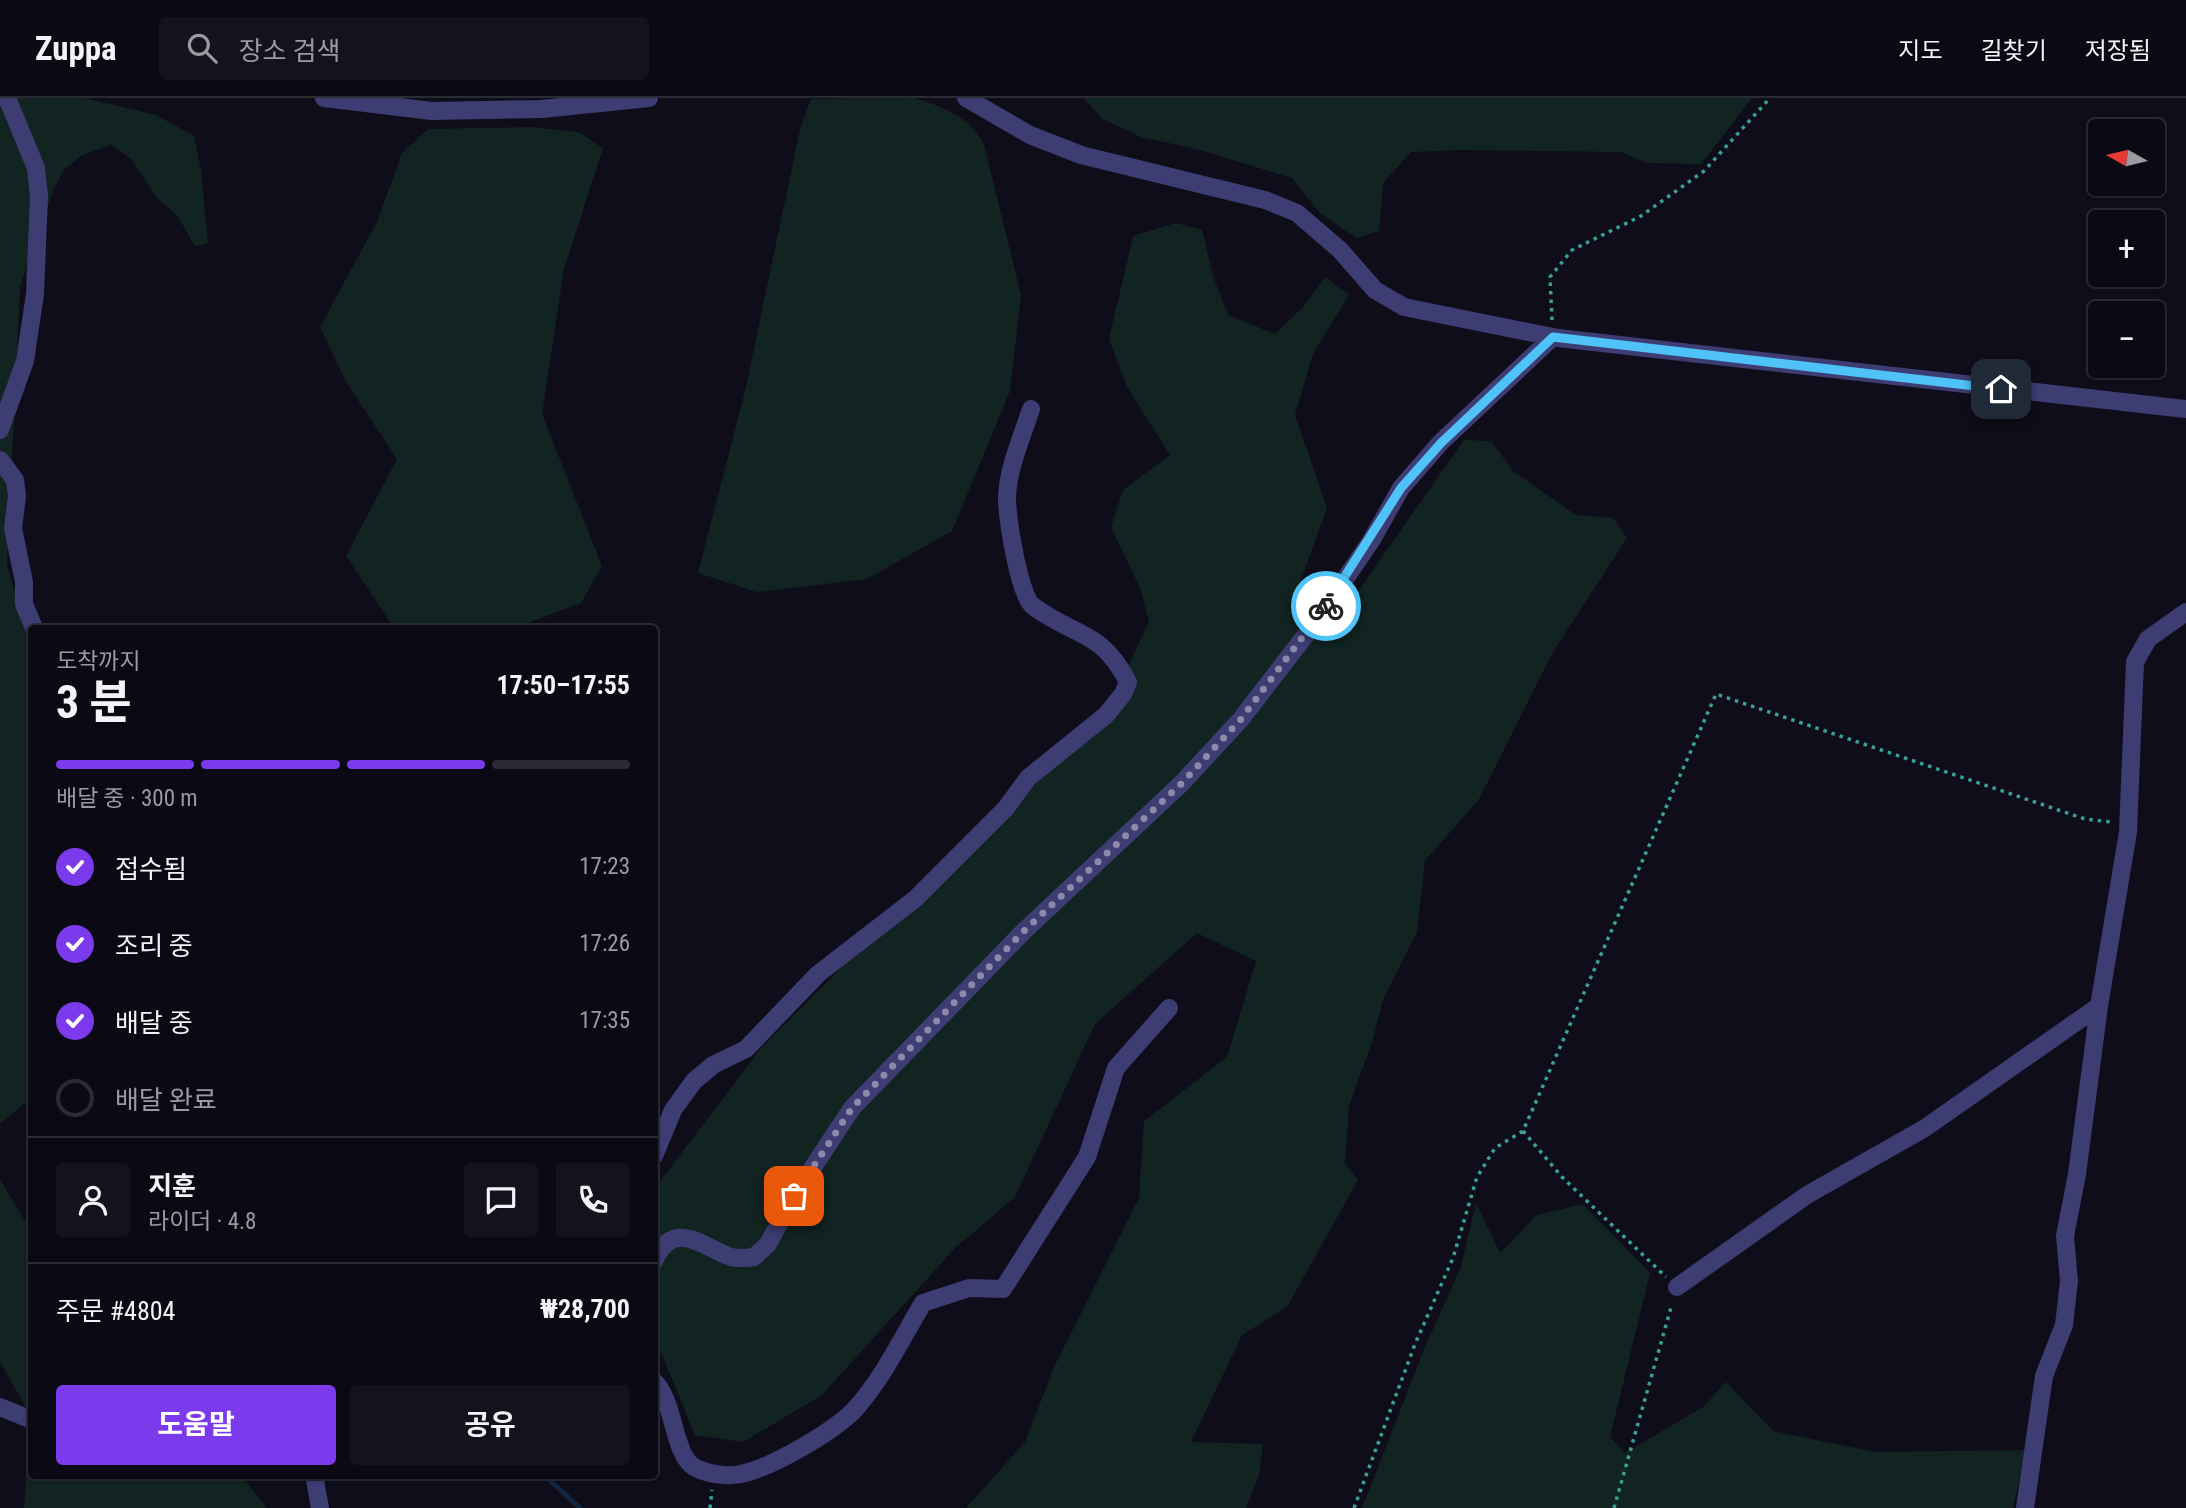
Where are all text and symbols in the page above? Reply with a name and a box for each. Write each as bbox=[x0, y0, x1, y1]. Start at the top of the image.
search box bbox=[159, 17, 649, 80]
text: Zuppa bbox=[35, 29, 117, 68]
icon: search bbox=[183, 29, 221, 67]
text: 장소 검색 bbox=[239, 36, 340, 66]
text: 지도 bbox=[1898, 37, 1943, 65]
text: 길찾기 bbox=[1981, 37, 2047, 65]
text: 저장됨 bbox=[2085, 37, 2151, 65]
north arrow bbox=[2088, 119, 2165, 196]
map controls bbox=[2088, 119, 2165, 378]
button: + bbox=[2088, 210, 2165, 287]
button: − bbox=[2088, 301, 2165, 378]
pin bbox=[1971, 359, 2031, 419]
icon: home bbox=[1982, 370, 2020, 408]
courier bbox=[1291, 571, 1361, 641]
icon: bike bbox=[1307, 587, 1345, 625]
text: 도착까지 bbox=[56, 648, 141, 675]
text: 17:50–17:55 bbox=[496, 670, 630, 700]
text: 3 분 bbox=[56, 675, 132, 729]
text: 배달 중 · 300 m bbox=[56, 785, 198, 812]
icon: check bbox=[56, 848, 94, 886]
text: 17:23 bbox=[579, 853, 630, 880]
text: 접수됨 bbox=[115, 854, 187, 884]
icon: check bbox=[56, 925, 94, 963]
text: 17:26 bbox=[579, 930, 630, 957]
text: 조리 중 bbox=[115, 931, 193, 961]
icon: check bbox=[56, 1002, 94, 1040]
text: 17:35 bbox=[579, 1007, 630, 1034]
text: 배달 중 bbox=[115, 1008, 193, 1038]
text: 배달 완료 bbox=[115, 1085, 217, 1115]
button: person bbox=[56, 1163, 130, 1237]
button: chat bbox=[464, 1163, 538, 1237]
button: phone bbox=[556, 1163, 630, 1237]
pin bbox=[764, 1166, 824, 1226]
text: 지훈 bbox=[148, 1171, 196, 1201]
icon: bag bbox=[775, 1177, 813, 1215]
text: 라이더 · 4.8 bbox=[148, 1208, 256, 1235]
text: ₩28,700 bbox=[540, 1294, 630, 1324]
text: 주문 #4804 bbox=[56, 1296, 175, 1326]
button: 도움말 bbox=[56, 1385, 336, 1465]
button: 공유 bbox=[350, 1385, 630, 1465]

